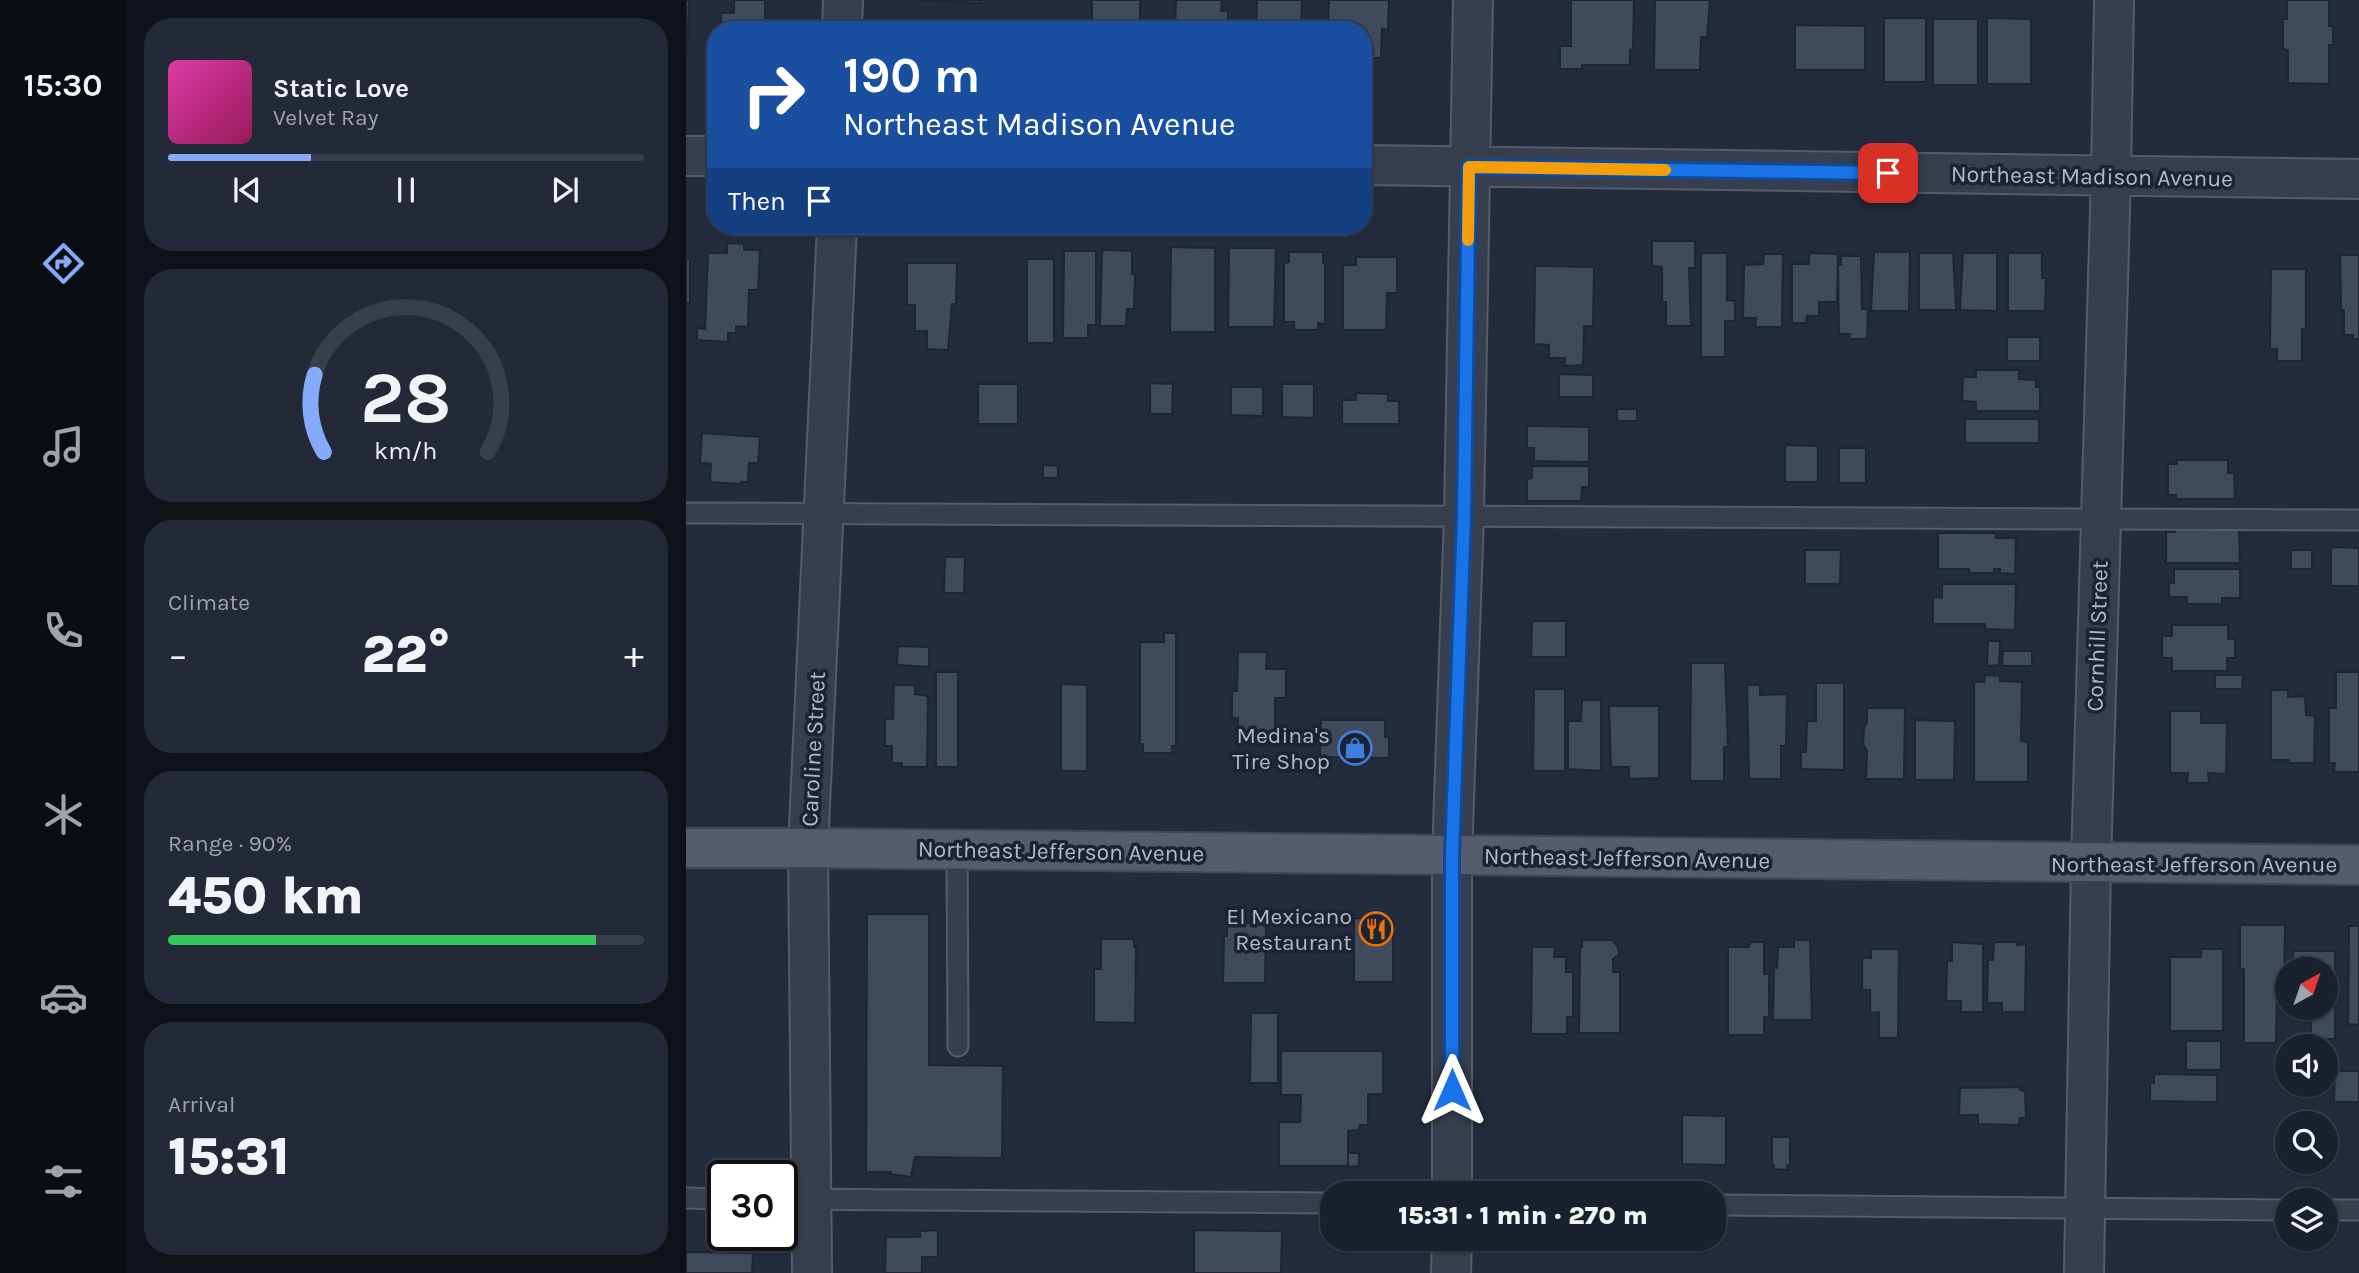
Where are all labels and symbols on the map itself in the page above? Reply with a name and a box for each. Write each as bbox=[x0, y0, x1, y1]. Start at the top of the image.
pin bbox=[1858, 143, 1918, 203]
street label: Northeast Madison Avenue bbox=[1951, 161, 2233, 192]
street label: Cornhill Street bbox=[2081, 560, 2114, 712]
street label: Caroline Street bbox=[796, 670, 831, 827]
place label: Medina's Tire Shop bbox=[1232, 722, 1330, 775]
shop icon: Medina's Tire Shop bbox=[1336, 729, 1374, 767]
street label: Northeast Jefferson Avenue bbox=[918, 836, 1204, 867]
street label: Northeast Jefferson Avenue bbox=[1484, 843, 1770, 874]
street label: Northeast Jefferson Avenue bbox=[2051, 851, 2337, 878]
place label: El Mexicano Restaurant bbox=[1226, 903, 1352, 956]
restaurant icon: El Mexicano Restaurant bbox=[1357, 910, 1395, 948]
north arrow bbox=[2275, 957, 2338, 1020]
position arrow bbox=[1415, 1053, 1489, 1127]
speed limit sign: 30 bbox=[707, 1160, 798, 1251]

